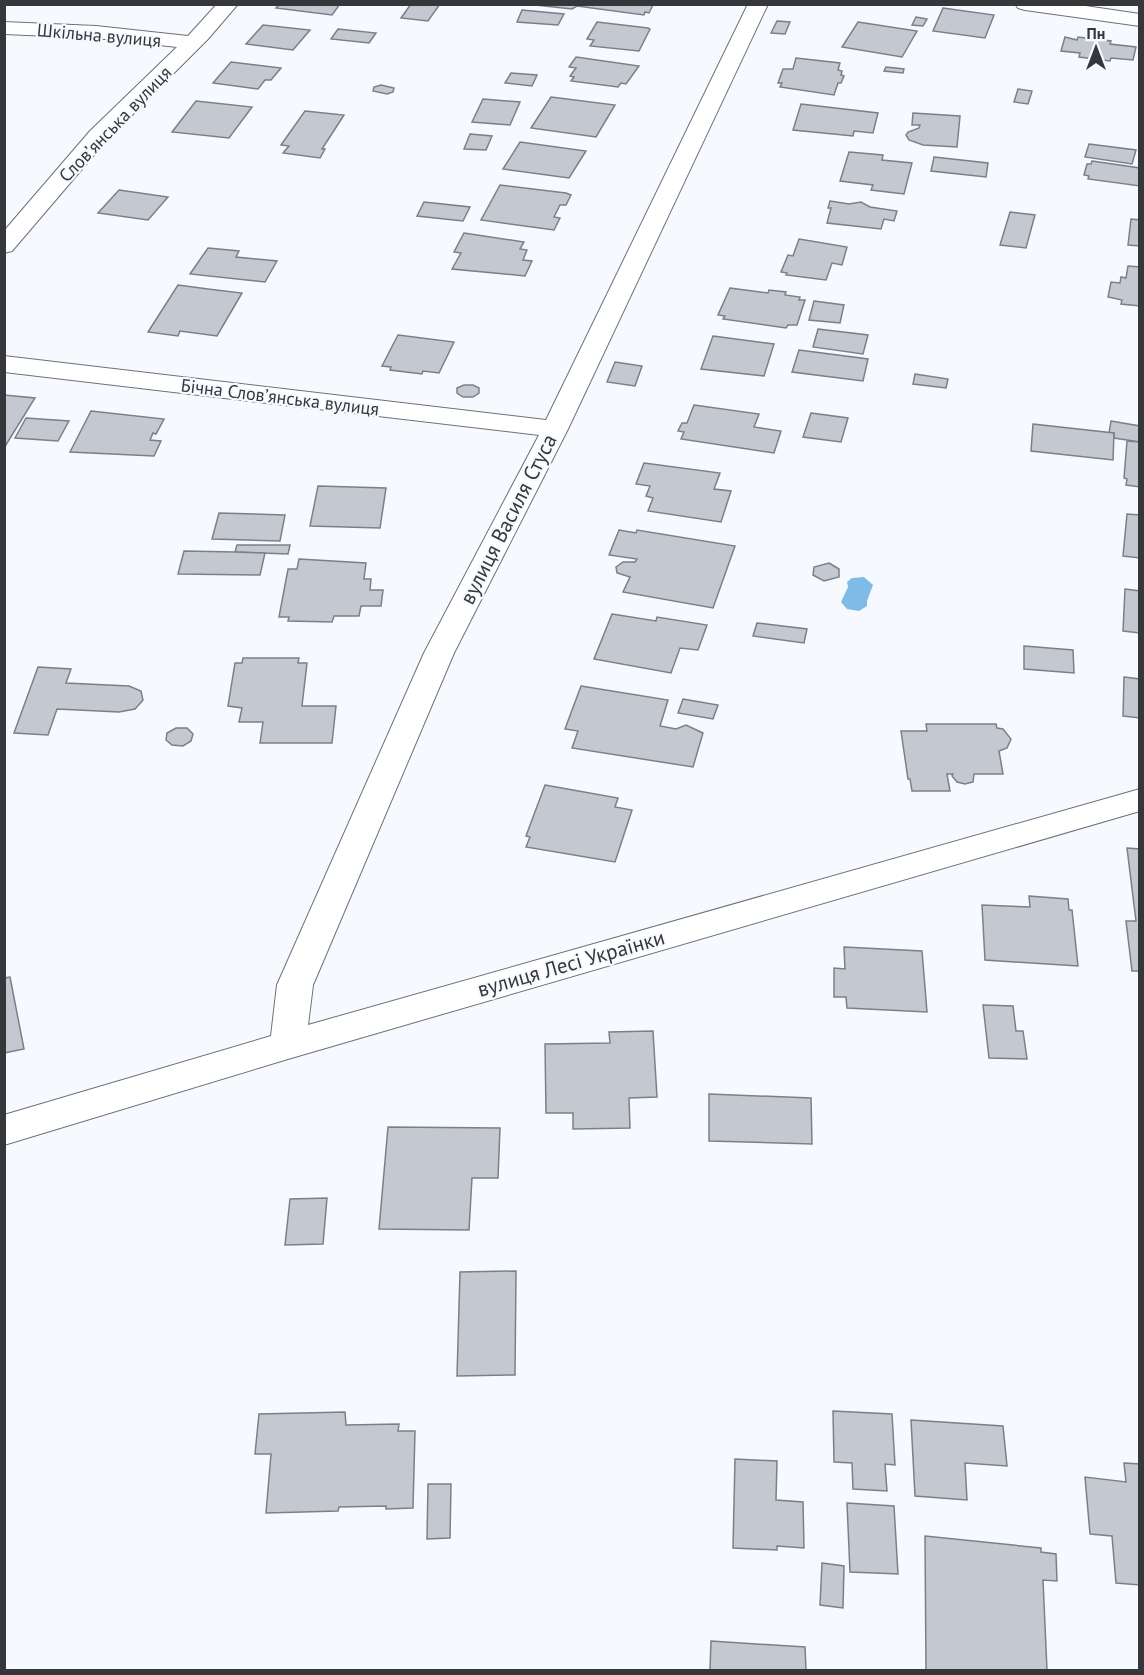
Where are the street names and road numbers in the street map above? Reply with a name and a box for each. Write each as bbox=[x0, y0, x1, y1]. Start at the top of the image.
street label: Шкільна вулиця bbox=[36, 18, 162, 52]
street label: Словʼянська вулиця bbox=[54, 61, 176, 187]
street label: Бічна Словʼянська вулиця bbox=[180, 373, 380, 421]
street label: вулиця Василя Стуса bbox=[453, 429, 563, 609]
street label: вулиця Лесі Українки bbox=[474, 923, 668, 1003]

